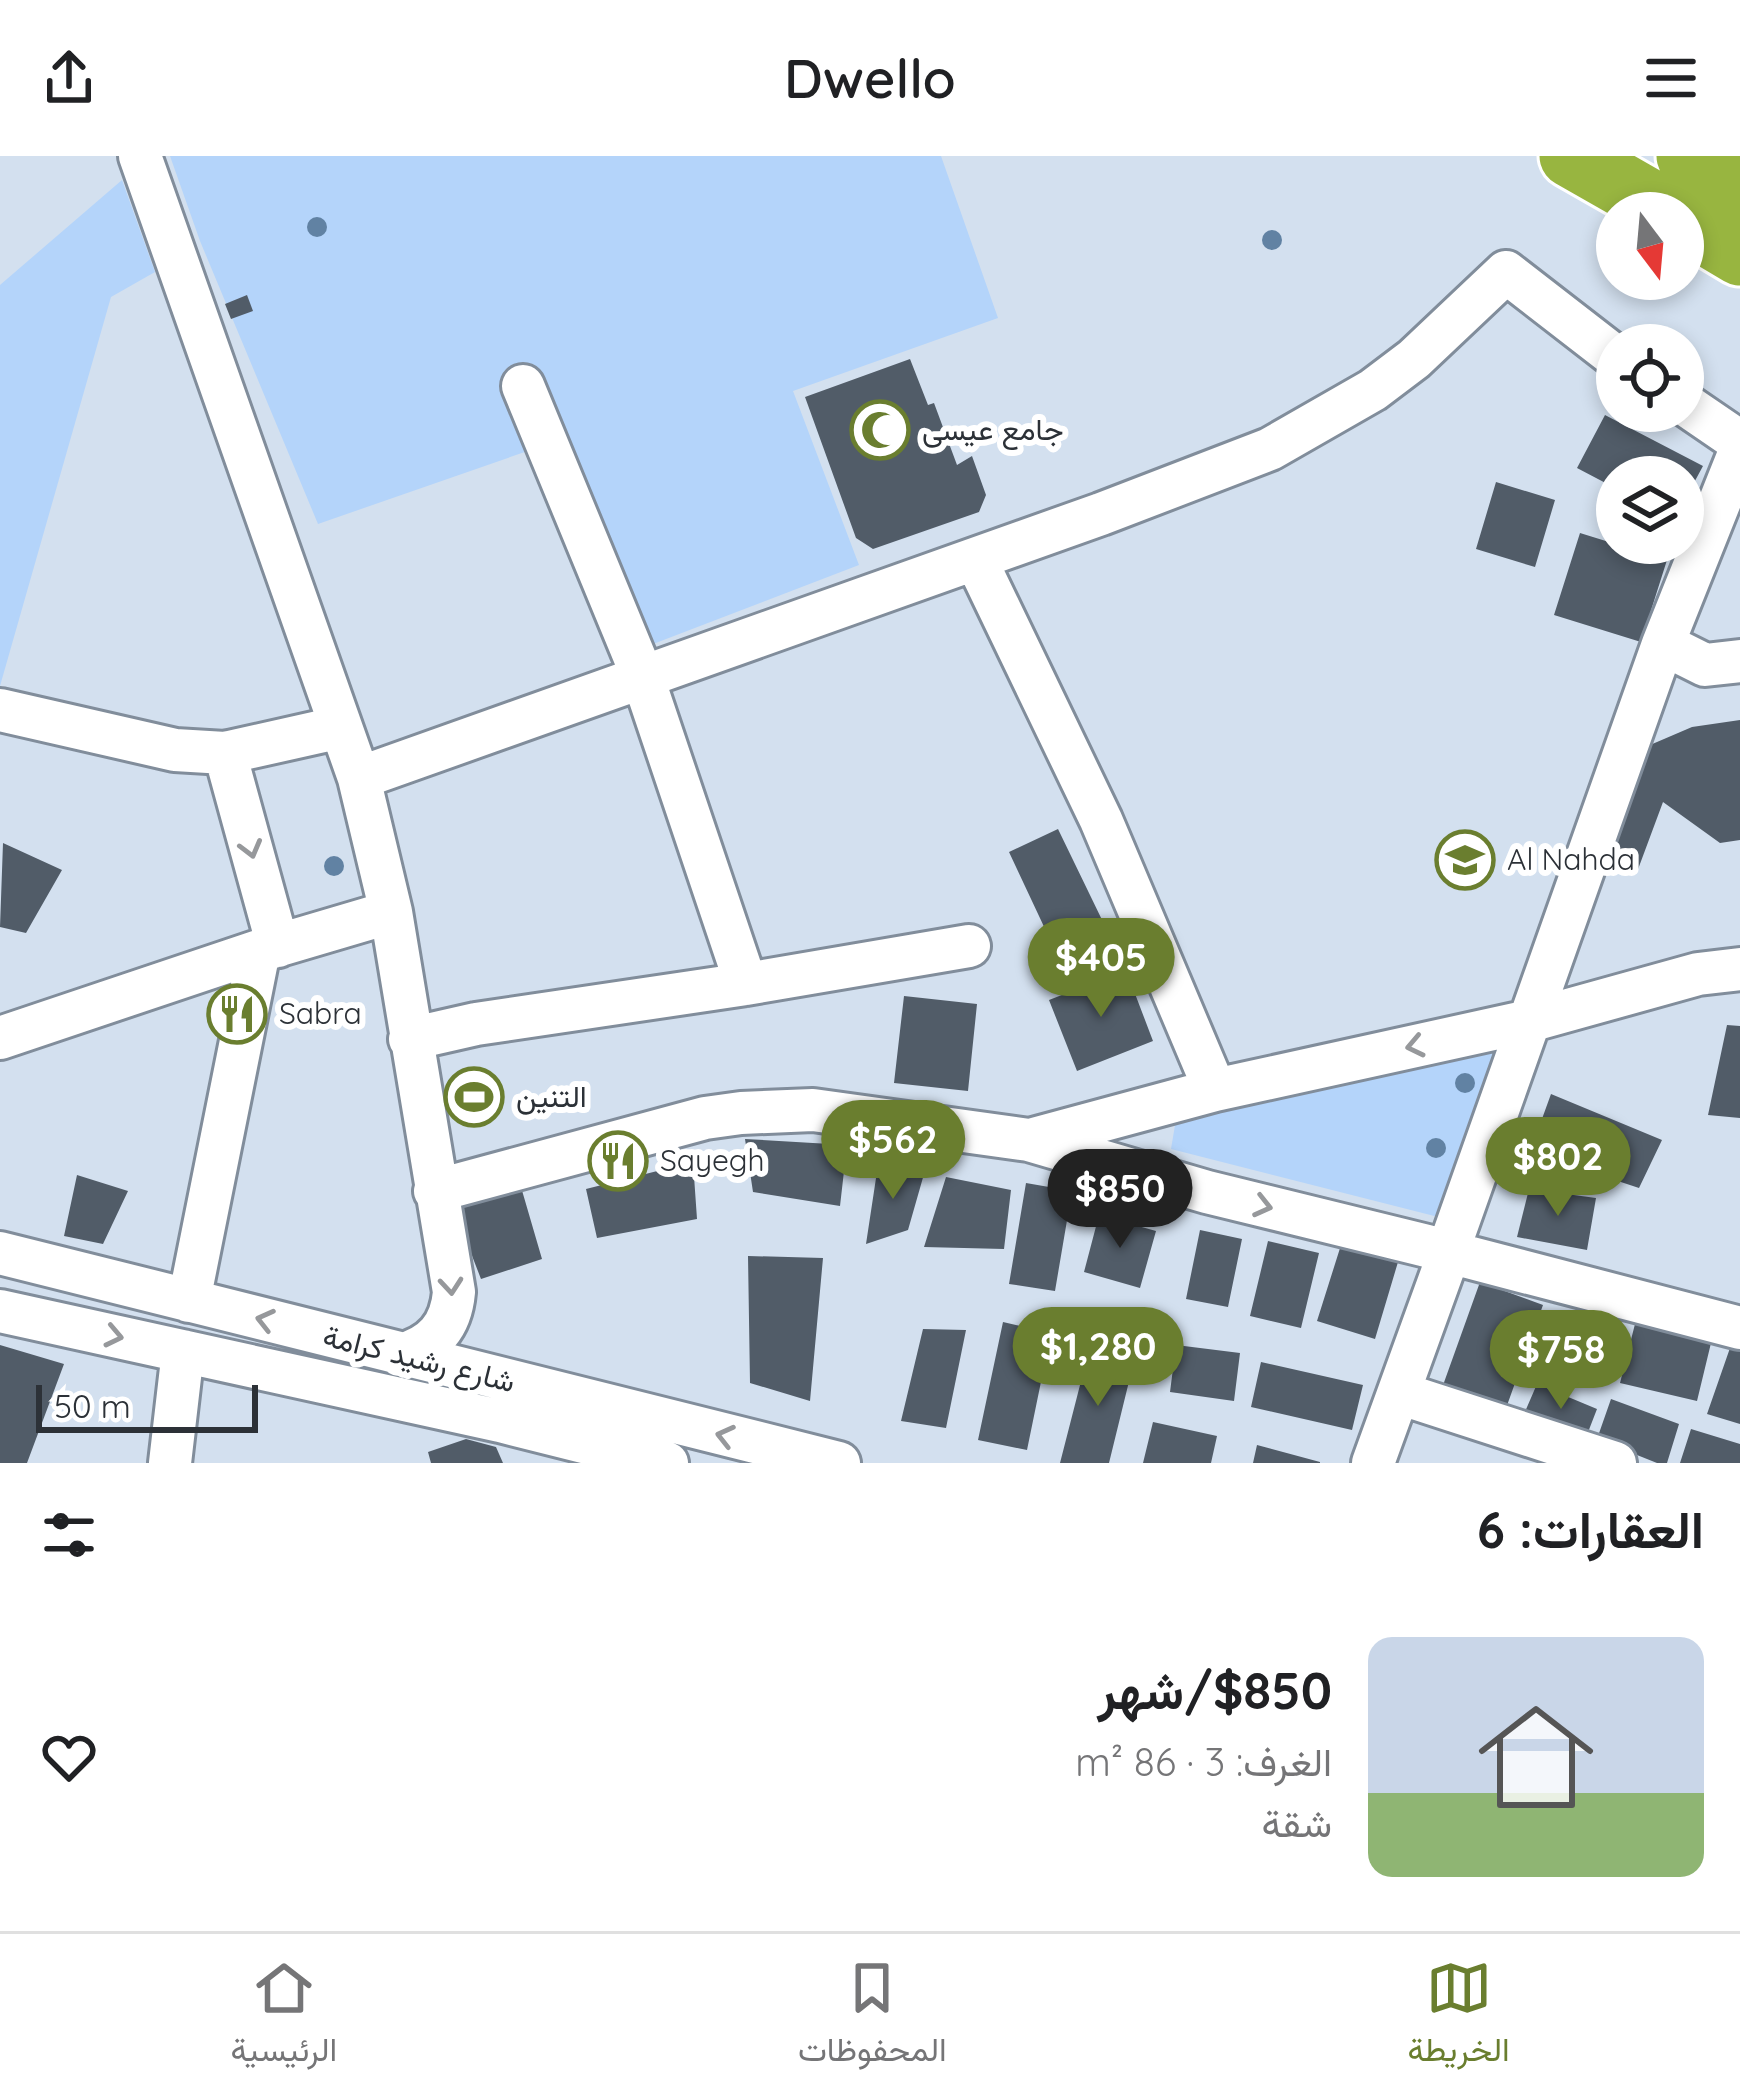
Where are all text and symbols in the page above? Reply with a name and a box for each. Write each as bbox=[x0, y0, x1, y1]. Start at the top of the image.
text: Dwello bbox=[784, 44, 956, 112]
icon: share bbox=[36, 45, 102, 111]
icon: menu bbox=[1638, 45, 1704, 111]
north arrow bbox=[1596, 192, 1704, 300]
map controls bbox=[1596, 192, 1704, 564]
button: locate bbox=[1596, 324, 1704, 432]
mosque icon: جامع عيسى bbox=[849, 399, 911, 461]
place label: جامع عيسى bbox=[922, 410, 1063, 450]
button: layers bbox=[1596, 456, 1704, 564]
school or university icon: Al Nahda bbox=[1434, 829, 1496, 891]
one-way arrow bbox=[237, 839, 262, 859]
place label: Al Nahda bbox=[1507, 840, 1635, 878]
pin: $405 bbox=[1030, 918, 1172, 1020]
text: $405 bbox=[1055, 932, 1147, 981]
restaurant icon: Sabra bbox=[206, 983, 268, 1045]
place label: Sabra bbox=[279, 994, 362, 1032]
one-way arrow bbox=[1405, 1032, 1425, 1057]
sports icon: التنين bbox=[443, 1066, 505, 1128]
place label: التنين bbox=[516, 1077, 587, 1115]
pin: $562 bbox=[822, 1100, 964, 1202]
text: $562 bbox=[848, 1114, 938, 1163]
pin: $802 bbox=[1487, 1117, 1629, 1219]
restaurant icon: Sayegh bbox=[587, 1130, 649, 1192]
text: $802 bbox=[1513, 1131, 1603, 1180]
place label: Sayegh bbox=[660, 1141, 765, 1179]
pin: $850 bbox=[1049, 1149, 1191, 1251]
text: $850 bbox=[1074, 1163, 1166, 1212]
one-way arrow bbox=[1253, 1192, 1273, 1217]
one-way arrow bbox=[438, 1277, 463, 1296]
pin: $1,280 bbox=[1000, 1307, 1196, 1409]
one-way arrow bbox=[255, 1309, 276, 1334]
pin: $758 bbox=[1490, 1310, 1632, 1412]
street label: شارع رشيد كرامة bbox=[319, 1316, 519, 1402]
text: $1,280 bbox=[1040, 1321, 1156, 1370]
one-way arrow bbox=[104, 1323, 124, 1348]
text: $758 bbox=[1517, 1324, 1605, 1373]
scale bar bbox=[36, 1379, 258, 1432]
text: 50 m bbox=[54, 1385, 131, 1426]
one-way arrow bbox=[715, 1426, 735, 1451]
text: العقارات: 6 bbox=[1477, 1497, 1704, 1561]
icon: filters bbox=[36, 1502, 102, 1568]
text: $850/شهر bbox=[1098, 1658, 1332, 1722]
icon: home bbox=[1464, 1685, 1608, 1829]
icon: heart bbox=[36, 1724, 102, 1790]
text: الغرف: 3 · 86 m² bbox=[1075, 1737, 1332, 1786]
text: شقة bbox=[1262, 1798, 1332, 1847]
tab: الرئيسية bbox=[230, 1955, 337, 2079]
tab: المحفوظات bbox=[798, 1955, 947, 2079]
tab: الخريطة bbox=[1408, 1955, 1510, 2079]

